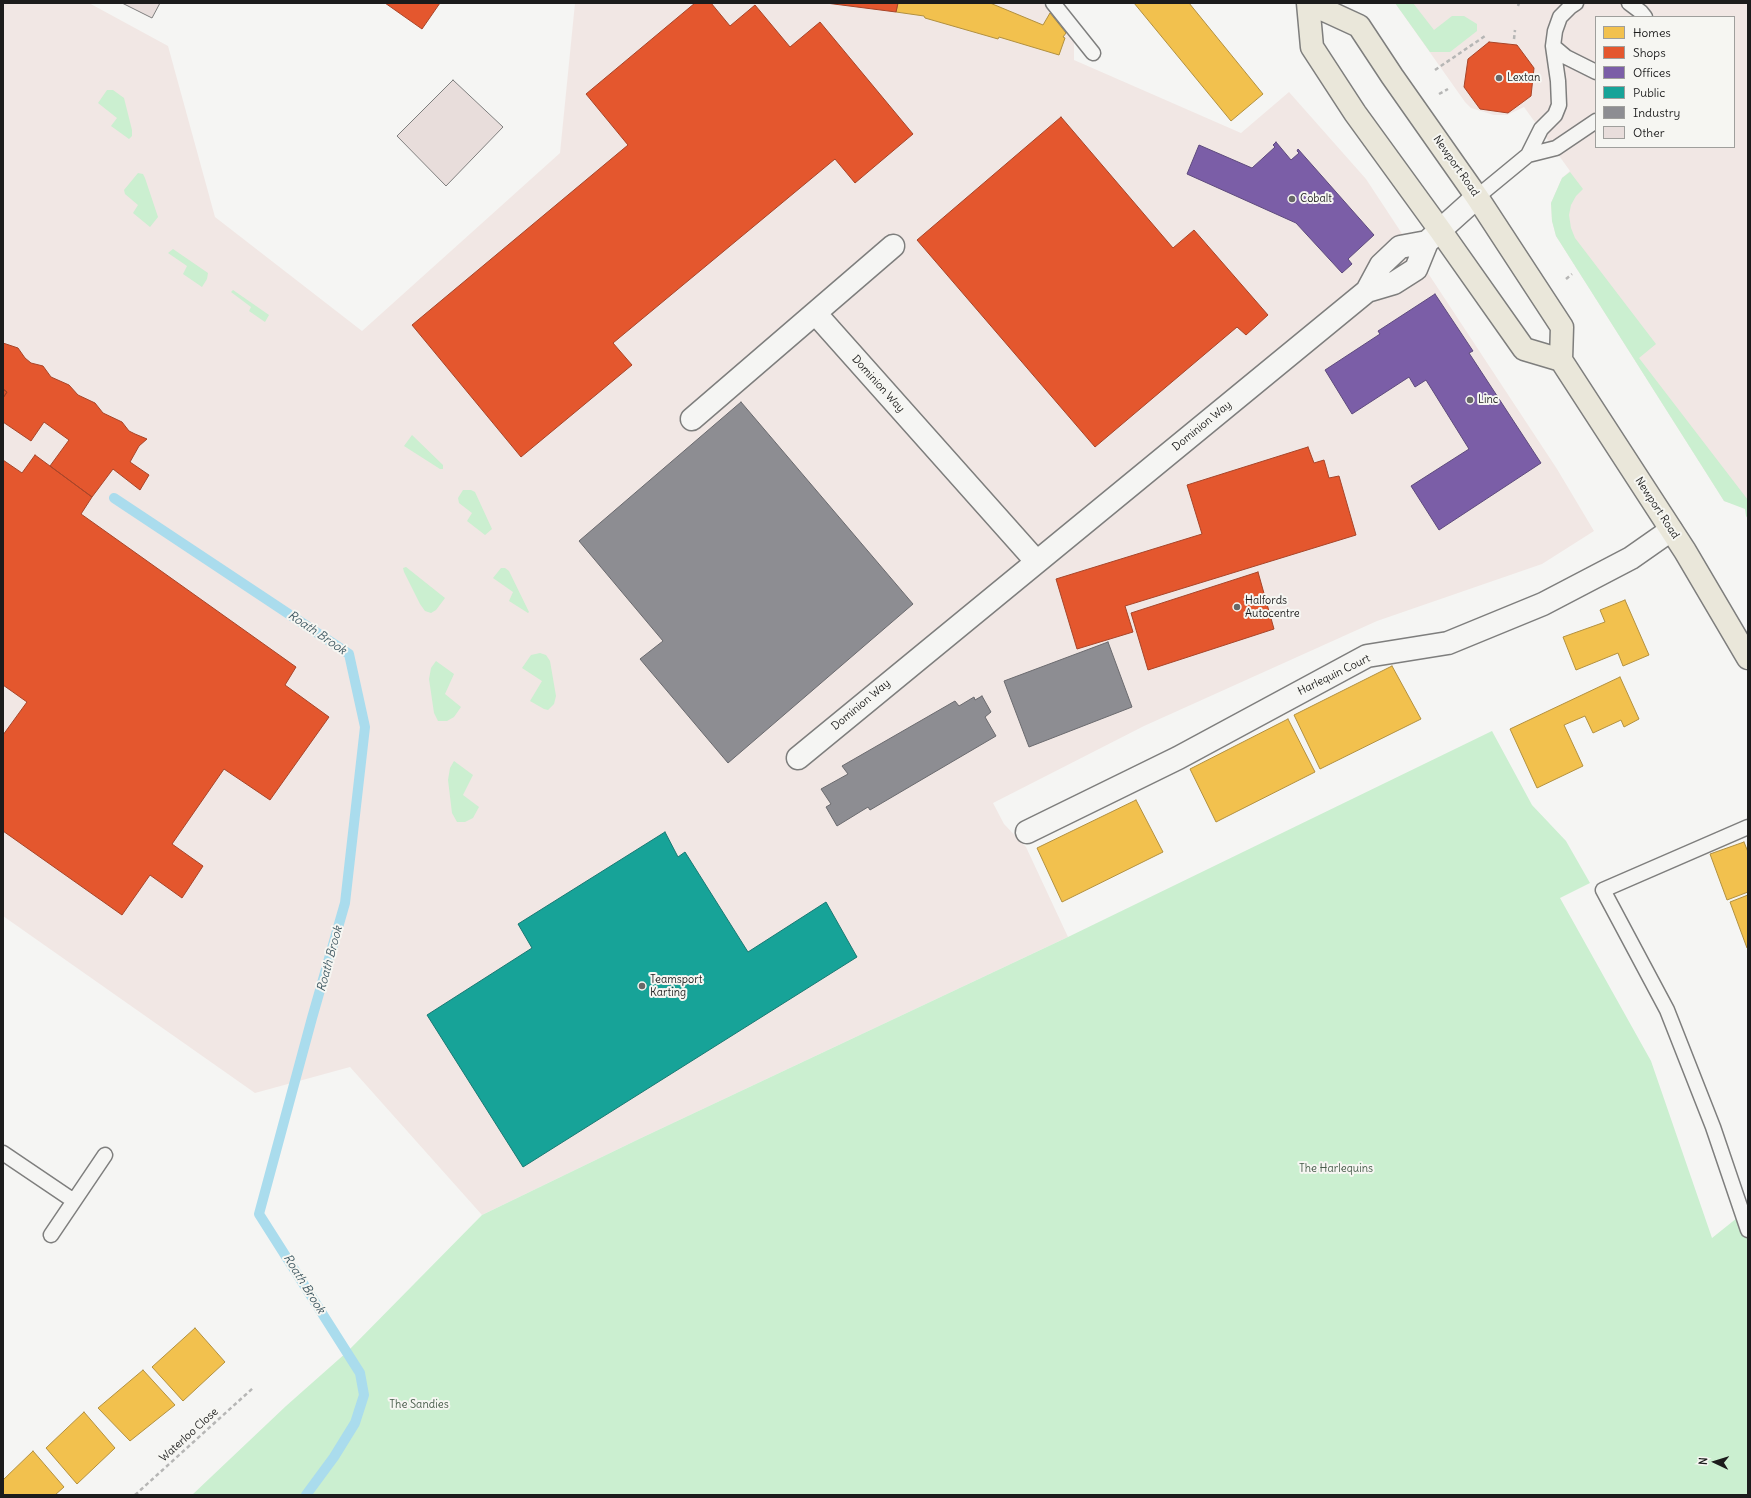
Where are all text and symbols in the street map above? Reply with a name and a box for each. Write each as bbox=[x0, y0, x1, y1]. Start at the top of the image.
legend bbox=[1595, 16, 1735, 148]
text: Homes bbox=[1633, 25, 1671, 40]
text: Shops bbox=[1633, 45, 1666, 60]
text: Offices bbox=[1633, 65, 1671, 80]
place label: Lextan bbox=[1507, 71, 1540, 85]
marker: Lextan bbox=[1494, 73, 1504, 83]
text: Public bbox=[1633, 85, 1665, 100]
text: Industry bbox=[1633, 105, 1680, 120]
text: Other bbox=[1633, 125, 1665, 140]
street label: Newport Road bbox=[1430, 133, 1482, 199]
place label: Cobalt bbox=[1300, 192, 1332, 206]
marker: Cobalt bbox=[1287, 194, 1297, 204]
street label: Dominion Way bbox=[849, 353, 907, 415]
place label: Linc bbox=[1478, 393, 1498, 407]
marker: Linc bbox=[1465, 395, 1475, 405]
street label: Dominion Way bbox=[1170, 398, 1234, 454]
street label: Newport Road bbox=[1632, 475, 1682, 541]
place label: Halfords Autocentre bbox=[1245, 594, 1300, 620]
marker: Halfords Autocentre bbox=[1232, 602, 1242, 612]
water label: Roath Brook bbox=[285, 608, 349, 658]
street label: Harlequin Court bbox=[1296, 652, 1372, 698]
street label: Dominion Way bbox=[829, 677, 893, 733]
water label: Roath Brook bbox=[314, 925, 346, 993]
place label: Teamsport Karting bbox=[650, 973, 702, 999]
marker: Teamsport Karting bbox=[637, 981, 647, 991]
park label: The Harlequins bbox=[1299, 1162, 1373, 1176]
water label: Roath Brook bbox=[280, 1252, 328, 1316]
park label: The Sandies bbox=[389, 1398, 449, 1412]
street label: Waterloo Close bbox=[157, 1405, 221, 1465]
north arrow bbox=[1695, 1442, 1735, 1482]
text: N bbox=[1696, 1457, 1710, 1465]

